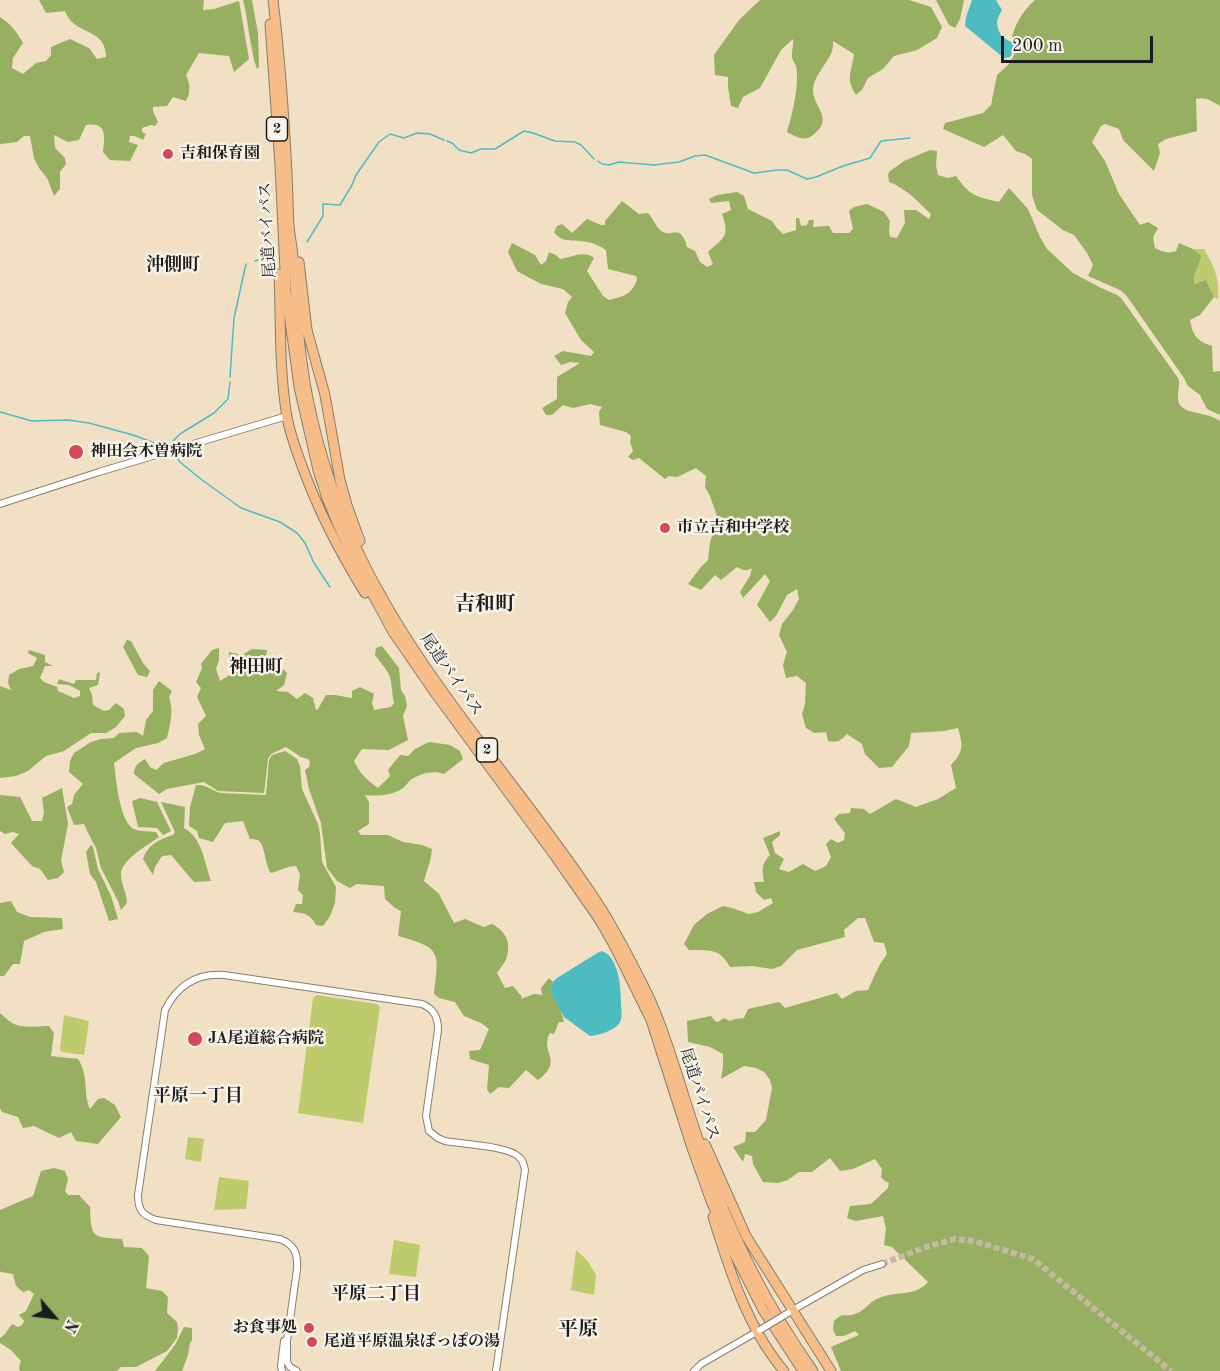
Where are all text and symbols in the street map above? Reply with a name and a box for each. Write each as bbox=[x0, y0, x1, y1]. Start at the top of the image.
scale bar bbox=[1004, 24, 1156, 62]
text: 200 m bbox=[1012, 37, 1063, 55]
road number: 2 bbox=[266, 117, 288, 141]
place label: 吉和保育園 bbox=[180, 144, 260, 164]
marker: 吉和保育園 bbox=[161, 147, 175, 161]
street label: 尾道バイパス bbox=[256, 182, 280, 278]
district label: 沖側町 bbox=[146, 254, 200, 276]
place label: 神田会木曽病院 bbox=[90, 442, 202, 462]
marker: 神田会木曽病院 bbox=[67, 443, 85, 461]
place label: 市立吉和中学校 bbox=[677, 518, 789, 538]
marker: 市立吉和中学校 bbox=[658, 521, 672, 535]
district label: 吉和町 bbox=[455, 593, 515, 617]
street label: 尾道バイパス bbox=[416, 630, 486, 720]
district label: 神田町 bbox=[229, 656, 283, 678]
road number: 2 bbox=[476, 738, 498, 762]
place label: JA尾道総合病院 bbox=[208, 1029, 324, 1049]
marker: JA尾道総合病院 bbox=[186, 1030, 204, 1048]
street label: 尾道バイパス bbox=[675, 1045, 723, 1143]
district label: 平原一丁目 bbox=[153, 1085, 243, 1107]
district label: 平原二丁目 bbox=[331, 1283, 421, 1305]
north arrow bbox=[24, 1287, 84, 1347]
text: N bbox=[60, 1316, 80, 1335]
place label: お食事処 bbox=[233, 1318, 297, 1338]
district label: 平原 bbox=[558, 1318, 598, 1342]
marker: お食事処 bbox=[302, 1321, 316, 1335]
place label: 尾道平原温泉ぽっぽの湯 bbox=[324, 1332, 500, 1352]
marker: 尾道平原温泉ぽっぽの湯 bbox=[305, 1335, 319, 1349]

